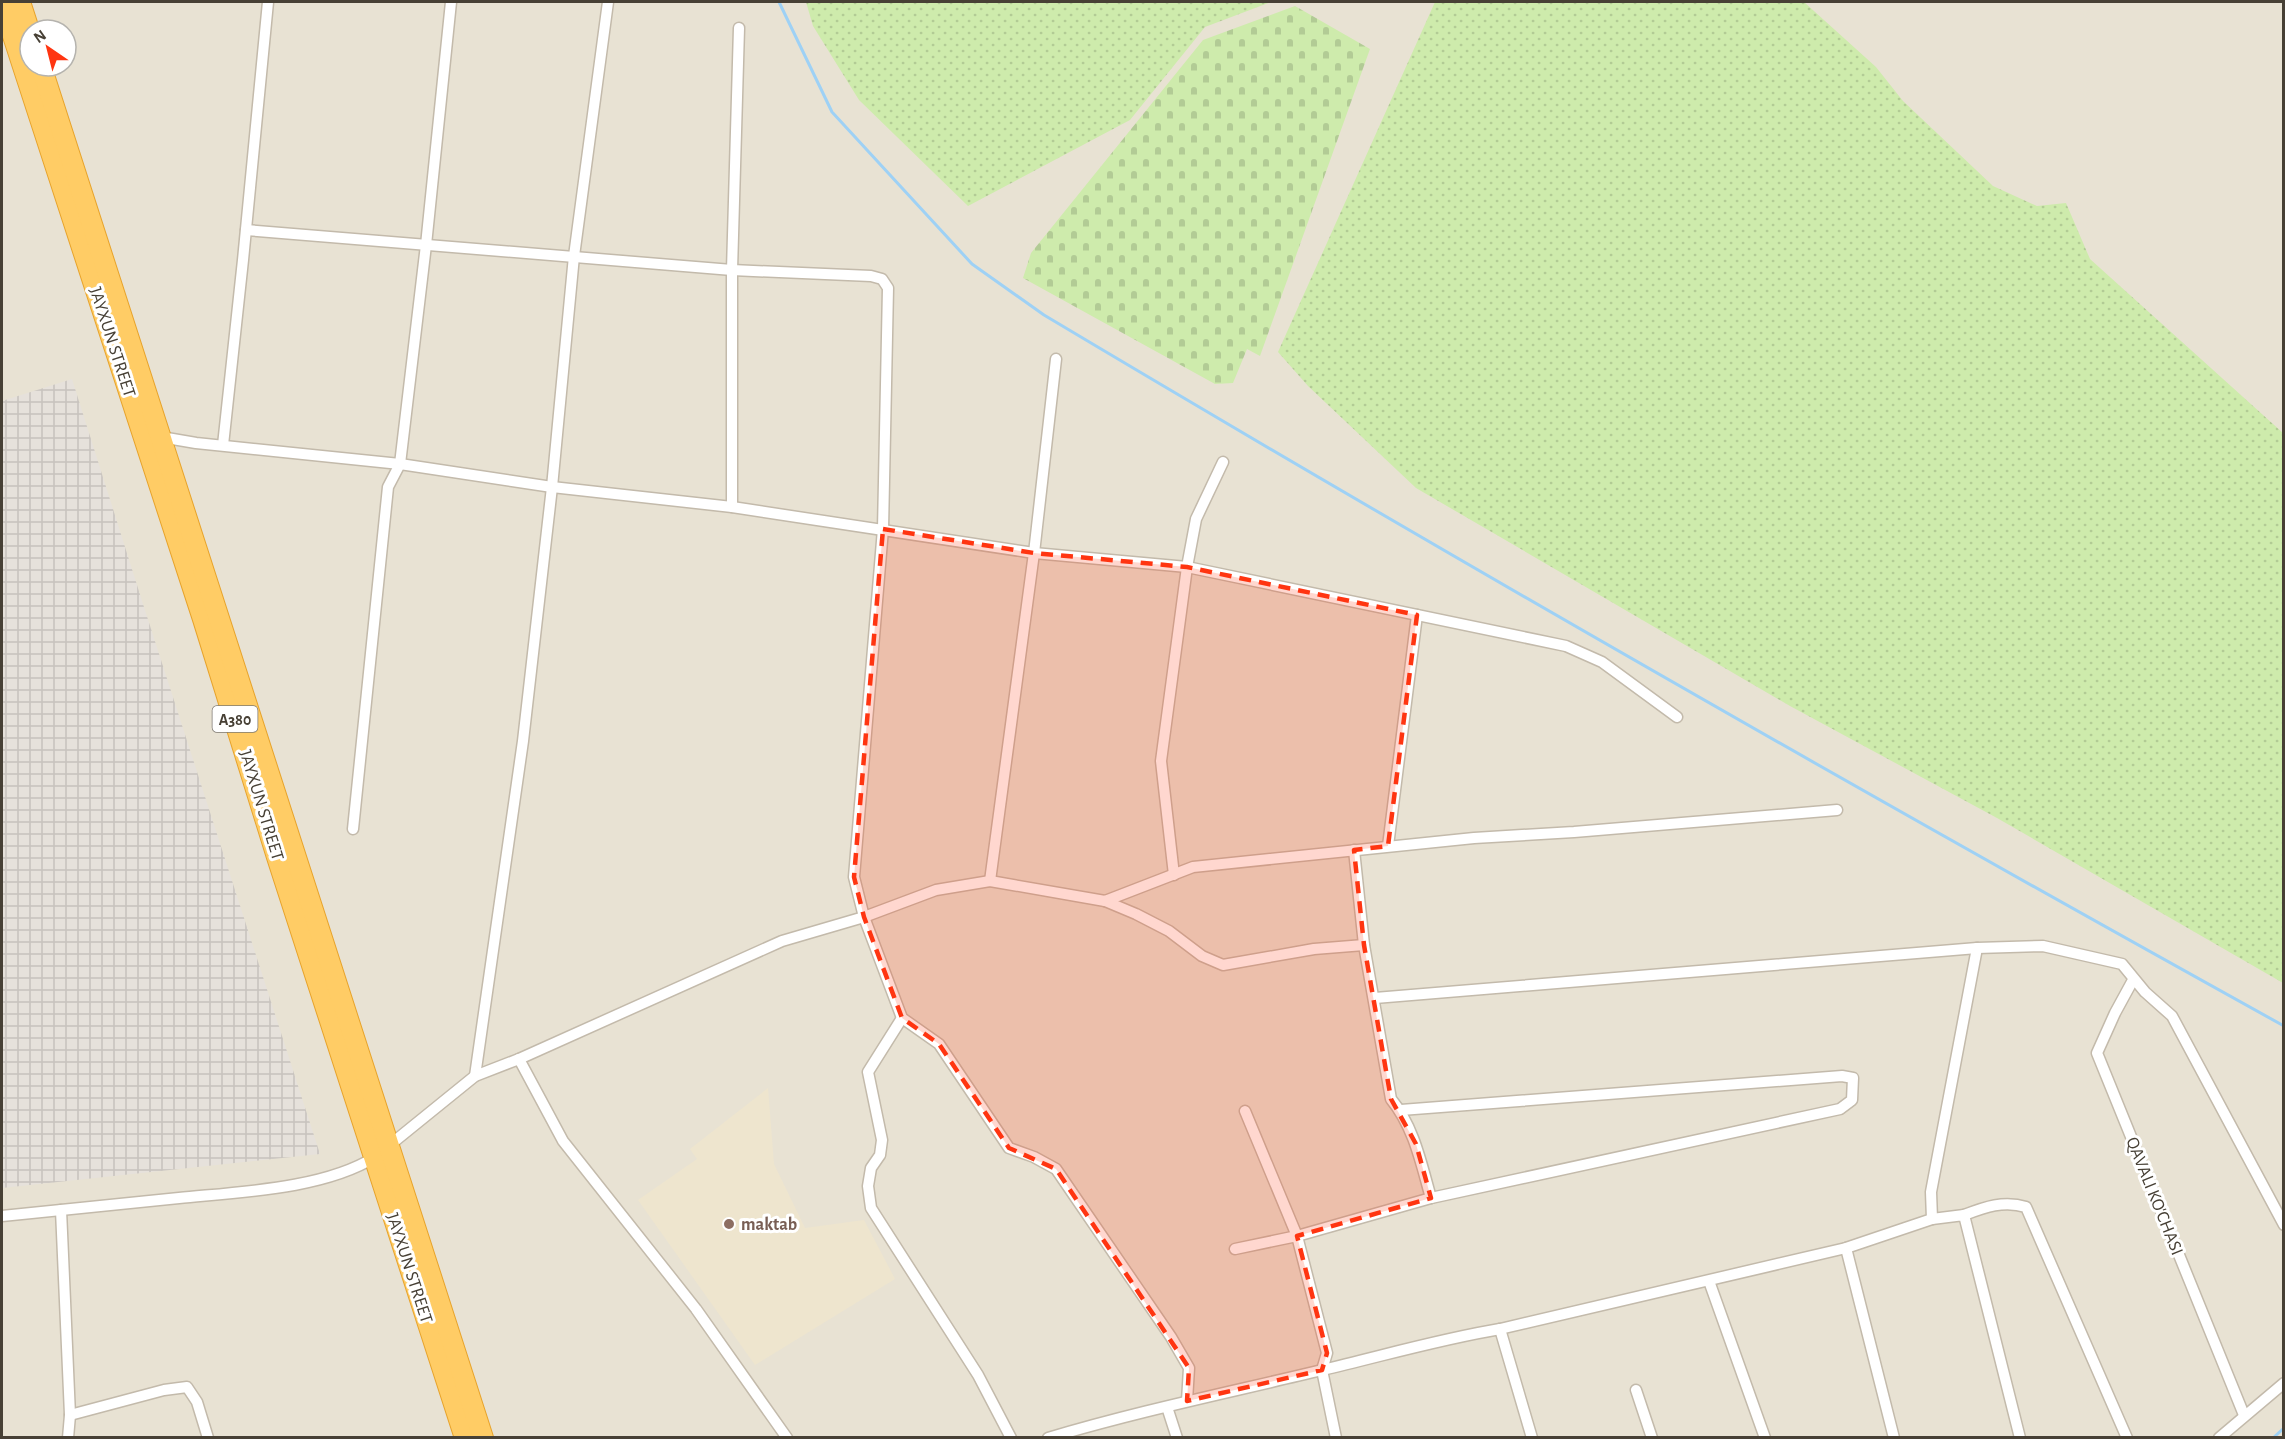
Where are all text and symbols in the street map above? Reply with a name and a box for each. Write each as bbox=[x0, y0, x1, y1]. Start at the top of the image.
north arrow bbox=[18, 18, 78, 78]
text: N bbox=[31, 27, 49, 46]
street label: JAYXUN STREET bbox=[86, 285, 138, 400]
road number: A380 bbox=[212, 706, 258, 732]
street label: JAYXUN STREET bbox=[236, 748, 286, 863]
street label: QAVALI KO'CHASI bbox=[2122, 1135, 2186, 1258]
street label: JAYXUN STREET bbox=[383, 1211, 435, 1326]
place label: maktab bbox=[741, 1216, 797, 1234]
marker: maktab bbox=[722, 1217, 736, 1231]

